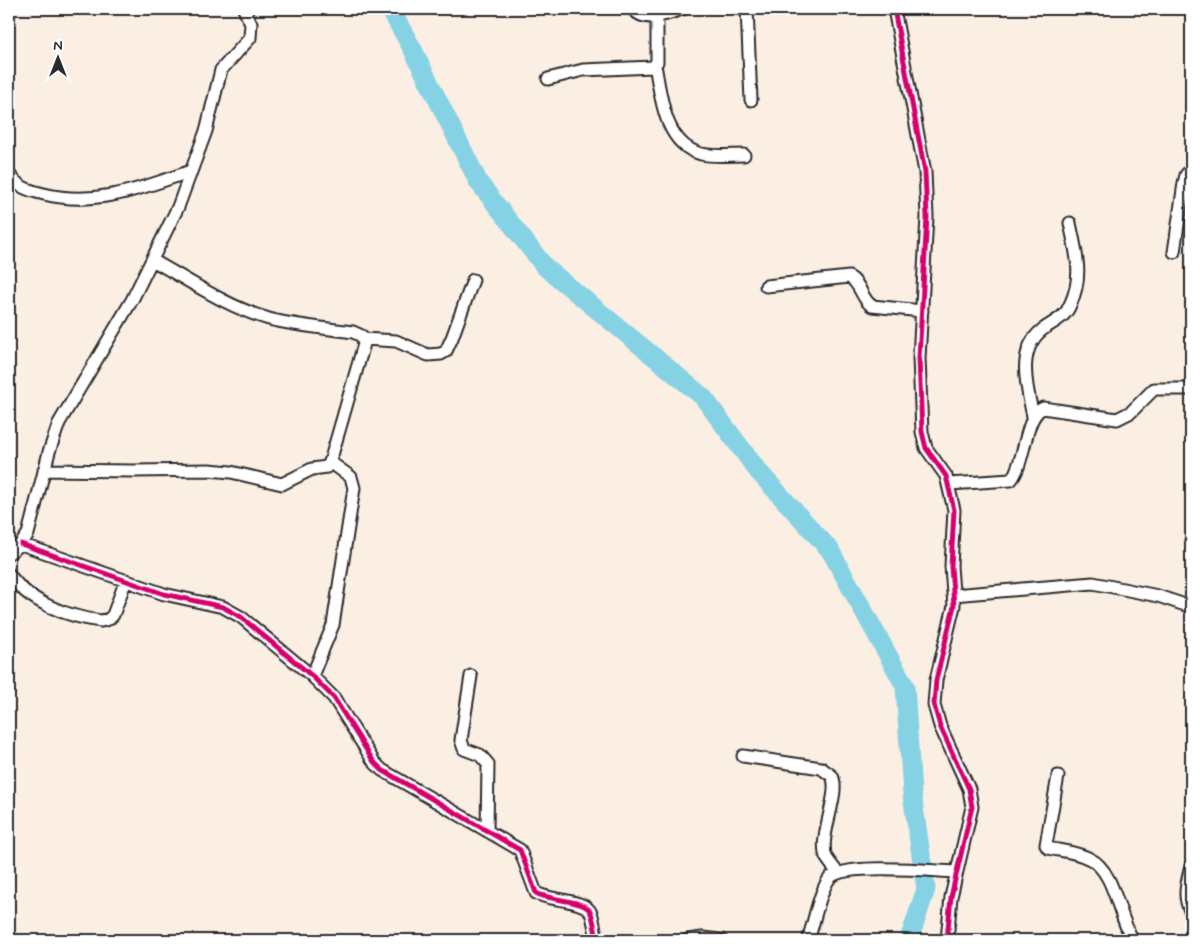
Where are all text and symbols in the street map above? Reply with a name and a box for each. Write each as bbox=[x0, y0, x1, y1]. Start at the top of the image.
north arrow bbox=[32, 32, 82, 82]
text: N bbox=[53, 37, 63, 55]

